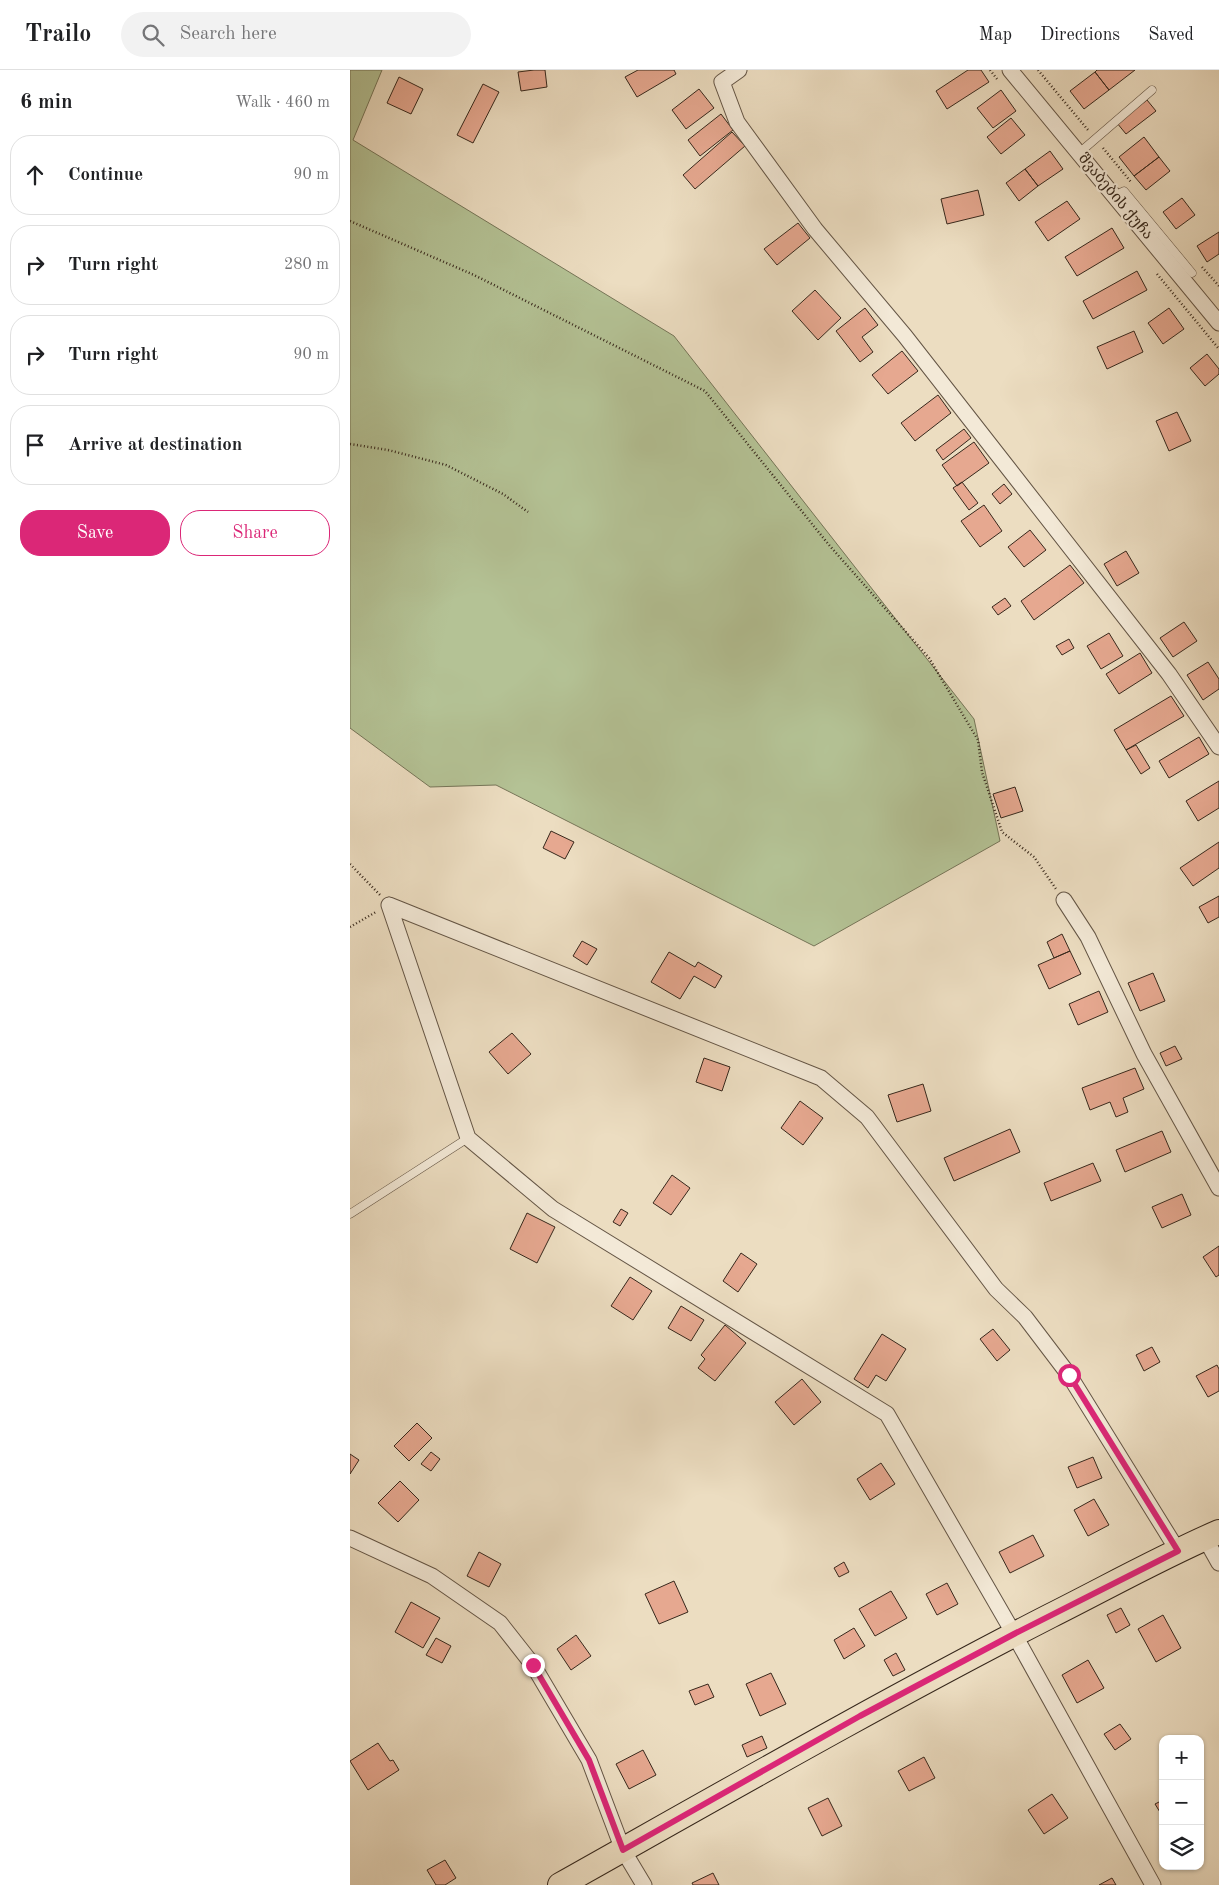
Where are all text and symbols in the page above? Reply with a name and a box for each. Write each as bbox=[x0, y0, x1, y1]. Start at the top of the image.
search box bbox=[121, 12, 471, 57]
icon: search bbox=[139, 21, 167, 49]
text: Trailo bbox=[25, 23, 91, 47]
text: Search here bbox=[179, 25, 277, 44]
text: Map bbox=[979, 26, 1012, 44]
text: Directions bbox=[1040, 26, 1120, 44]
text: Saved bbox=[1148, 26, 1194, 44]
text: 6 min bbox=[20, 92, 73, 113]
text: Walk · 460 m bbox=[235, 95, 330, 111]
street label: შვაბების ქუჩა bbox=[1075, 151, 1155, 243]
icon: ahead bbox=[21, 161, 49, 189]
text: Continue bbox=[68, 166, 143, 185]
text: 90 m bbox=[293, 167, 329, 183]
icon: right bbox=[21, 251, 49, 279]
text: Turn right bbox=[68, 256, 158, 275]
text: 280 m bbox=[284, 257, 329, 273]
icon: right bbox=[21, 341, 49, 369]
text: Turn right bbox=[68, 346, 158, 365]
text: 90 m bbox=[293, 347, 329, 363]
icon: arrive bbox=[21, 431, 49, 459]
text: Arrive at destination bbox=[68, 436, 242, 455]
button: Save bbox=[20, 510, 170, 556]
button: Share bbox=[180, 510, 330, 556]
route start bbox=[1058, 1364, 1081, 1387]
route end bbox=[522, 1654, 545, 1677]
map controls bbox=[1159, 1735, 1204, 1870]
button: + bbox=[1159, 1735, 1204, 1780]
button: − bbox=[1159, 1780, 1204, 1825]
button: layers bbox=[1159, 1825, 1204, 1870]

